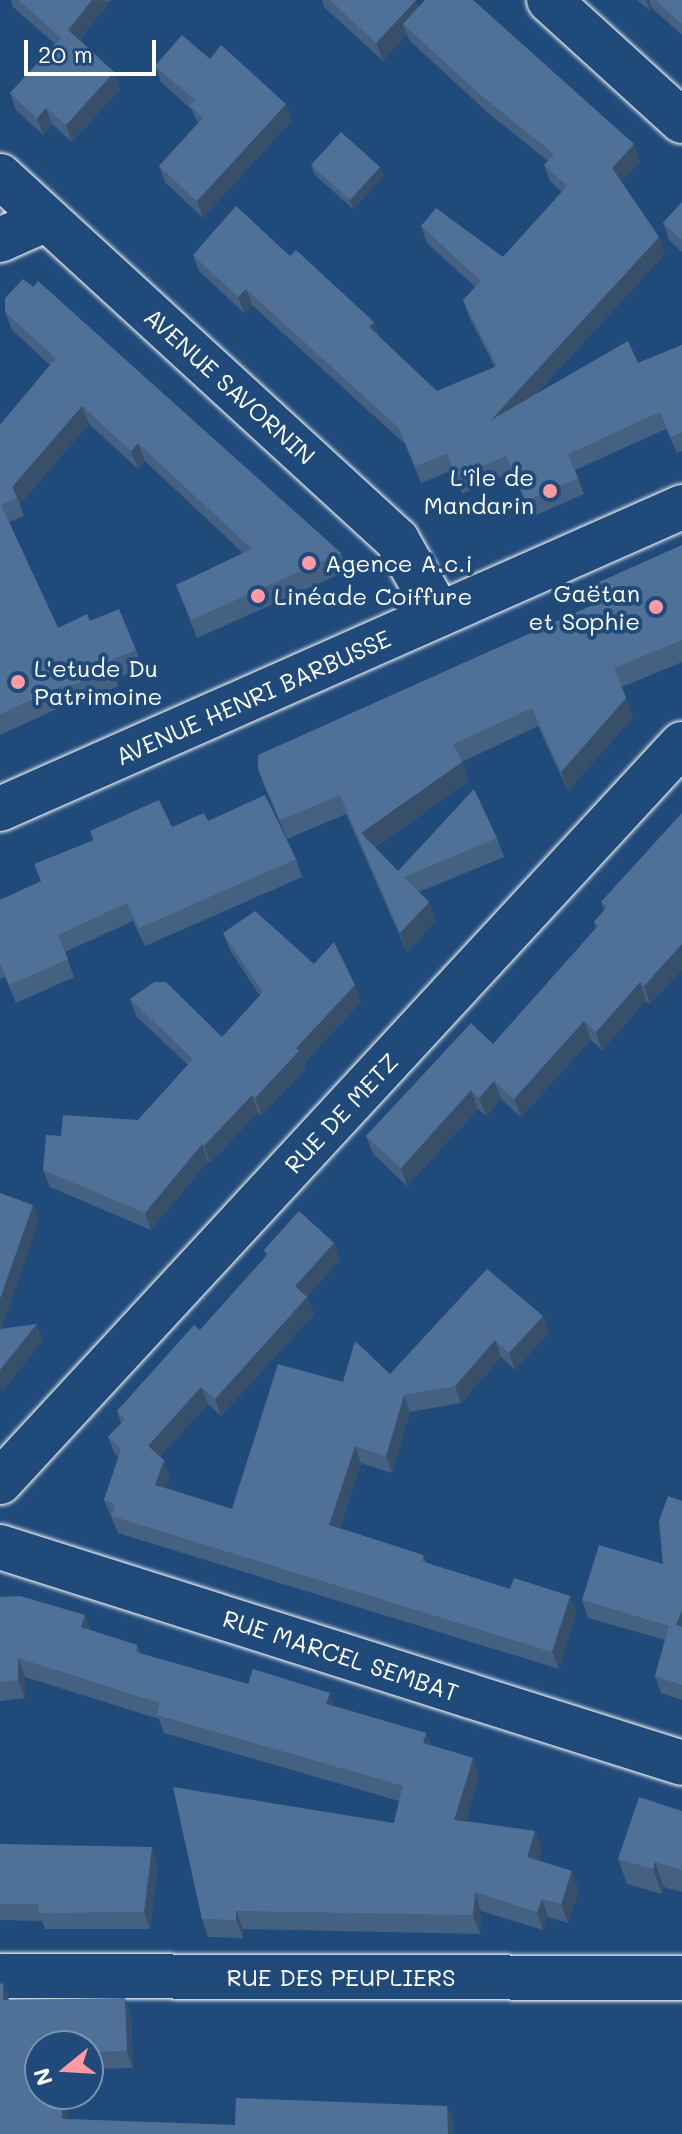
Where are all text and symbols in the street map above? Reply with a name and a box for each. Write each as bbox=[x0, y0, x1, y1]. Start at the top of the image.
scale bar bbox=[28, 24, 160, 74]
text: 20 m bbox=[38, 38, 93, 69]
street label: AVENUE SAVORNIN bbox=[139, 302, 321, 470]
place label: L'île de Mandarin bbox=[424, 463, 534, 519]
marker: L'île de Mandarin bbox=[541, 482, 559, 500]
place label: Agence A.c.i bbox=[325, 549, 473, 577]
marker: Agence A.c.i bbox=[300, 554, 318, 572]
place label: Gaëtan et Sophie bbox=[529, 579, 640, 635]
place label: Linéade Coiffure bbox=[274, 582, 472, 610]
marker: Linéade Coiffure bbox=[249, 587, 267, 605]
marker: Gaëtan et Sophie bbox=[647, 598, 665, 616]
street label: AVENUE HENRI BARBUSSE bbox=[111, 623, 395, 771]
place label: L'etude Du Patrimoine bbox=[34, 654, 162, 710]
marker: L'etude Du Patrimoine bbox=[9, 673, 27, 691]
street label: RUE DE METZ bbox=[278, 1047, 404, 1179]
street label: RUE MARCEL SEMBAT bbox=[219, 1603, 463, 1707]
street label: RUE DES PEUPLIERS bbox=[226, 1963, 456, 1991]
north arrow bbox=[24, 2030, 104, 2110]
text: N bbox=[26, 2065, 59, 2089]

